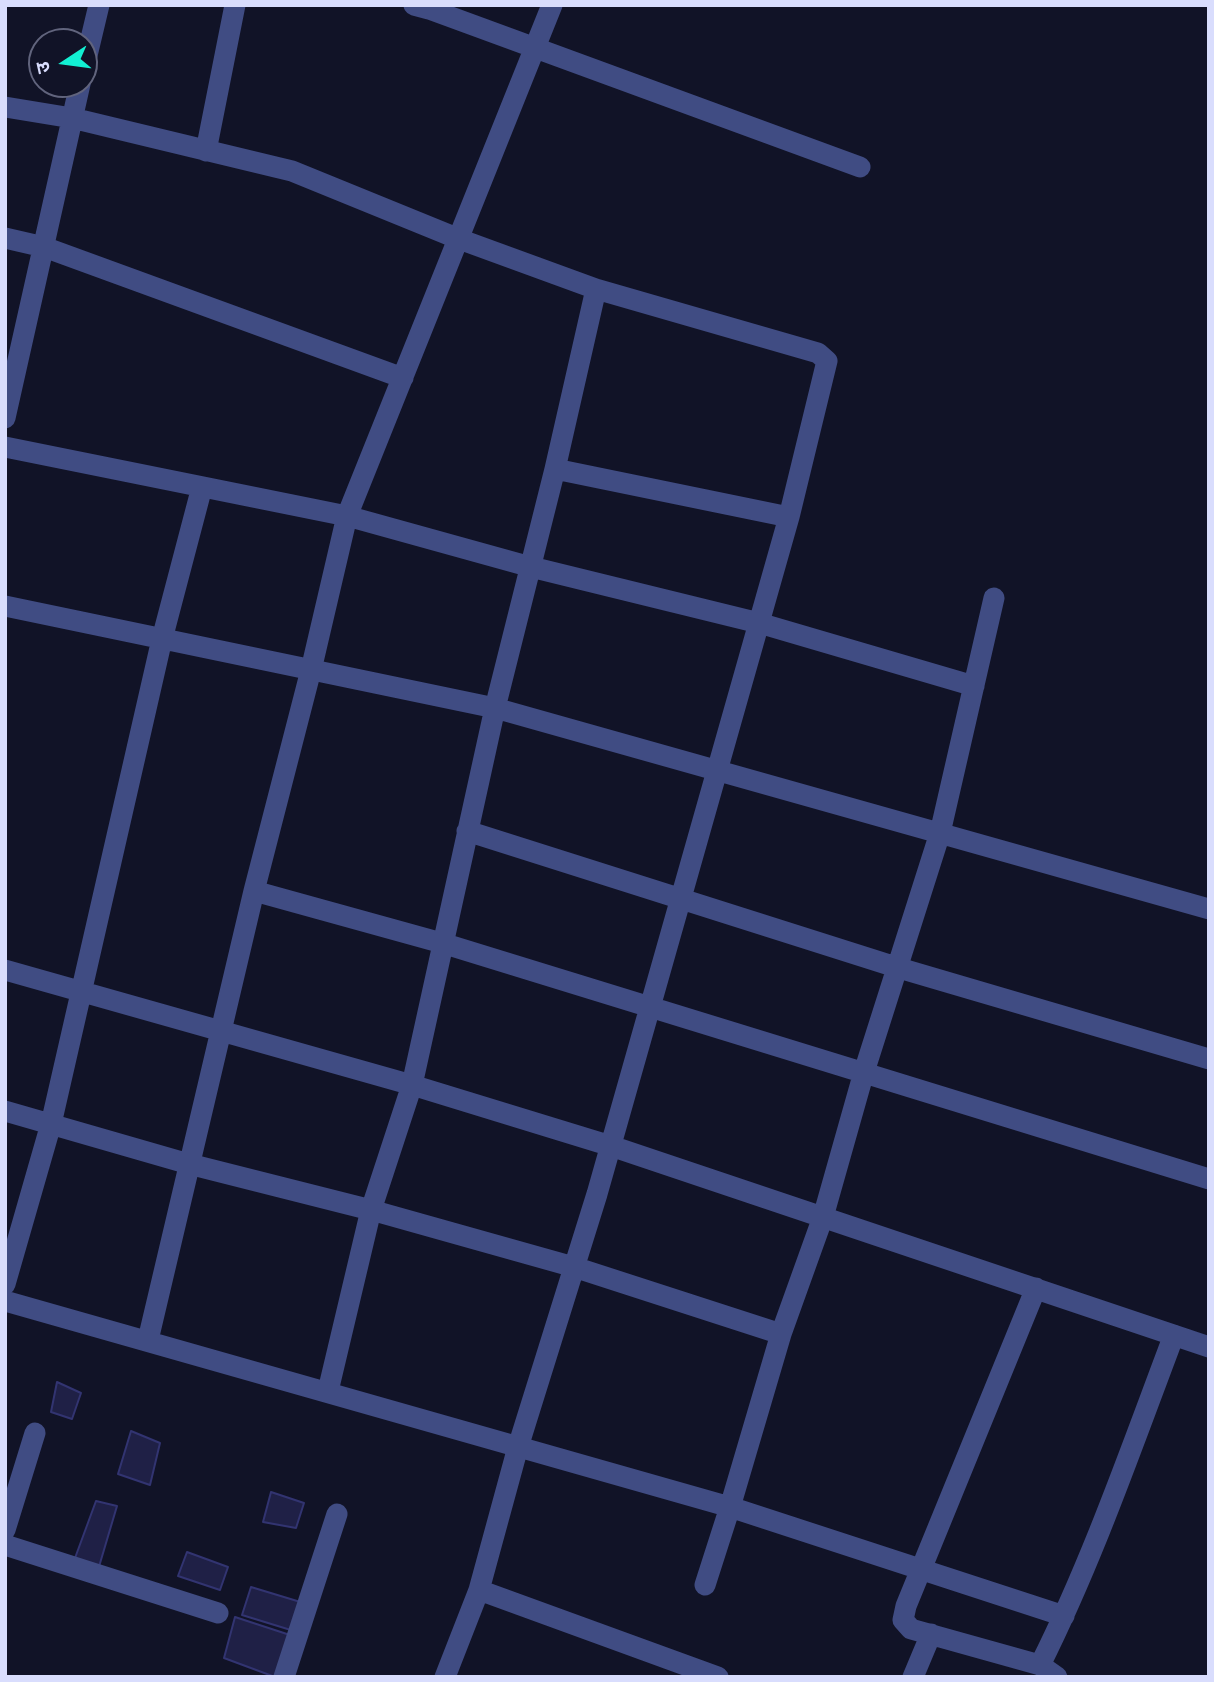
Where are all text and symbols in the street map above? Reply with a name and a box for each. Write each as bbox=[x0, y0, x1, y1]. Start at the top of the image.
north arrow bbox=[28, 28, 98, 98]
text: उ bbox=[32, 59, 56, 75]

